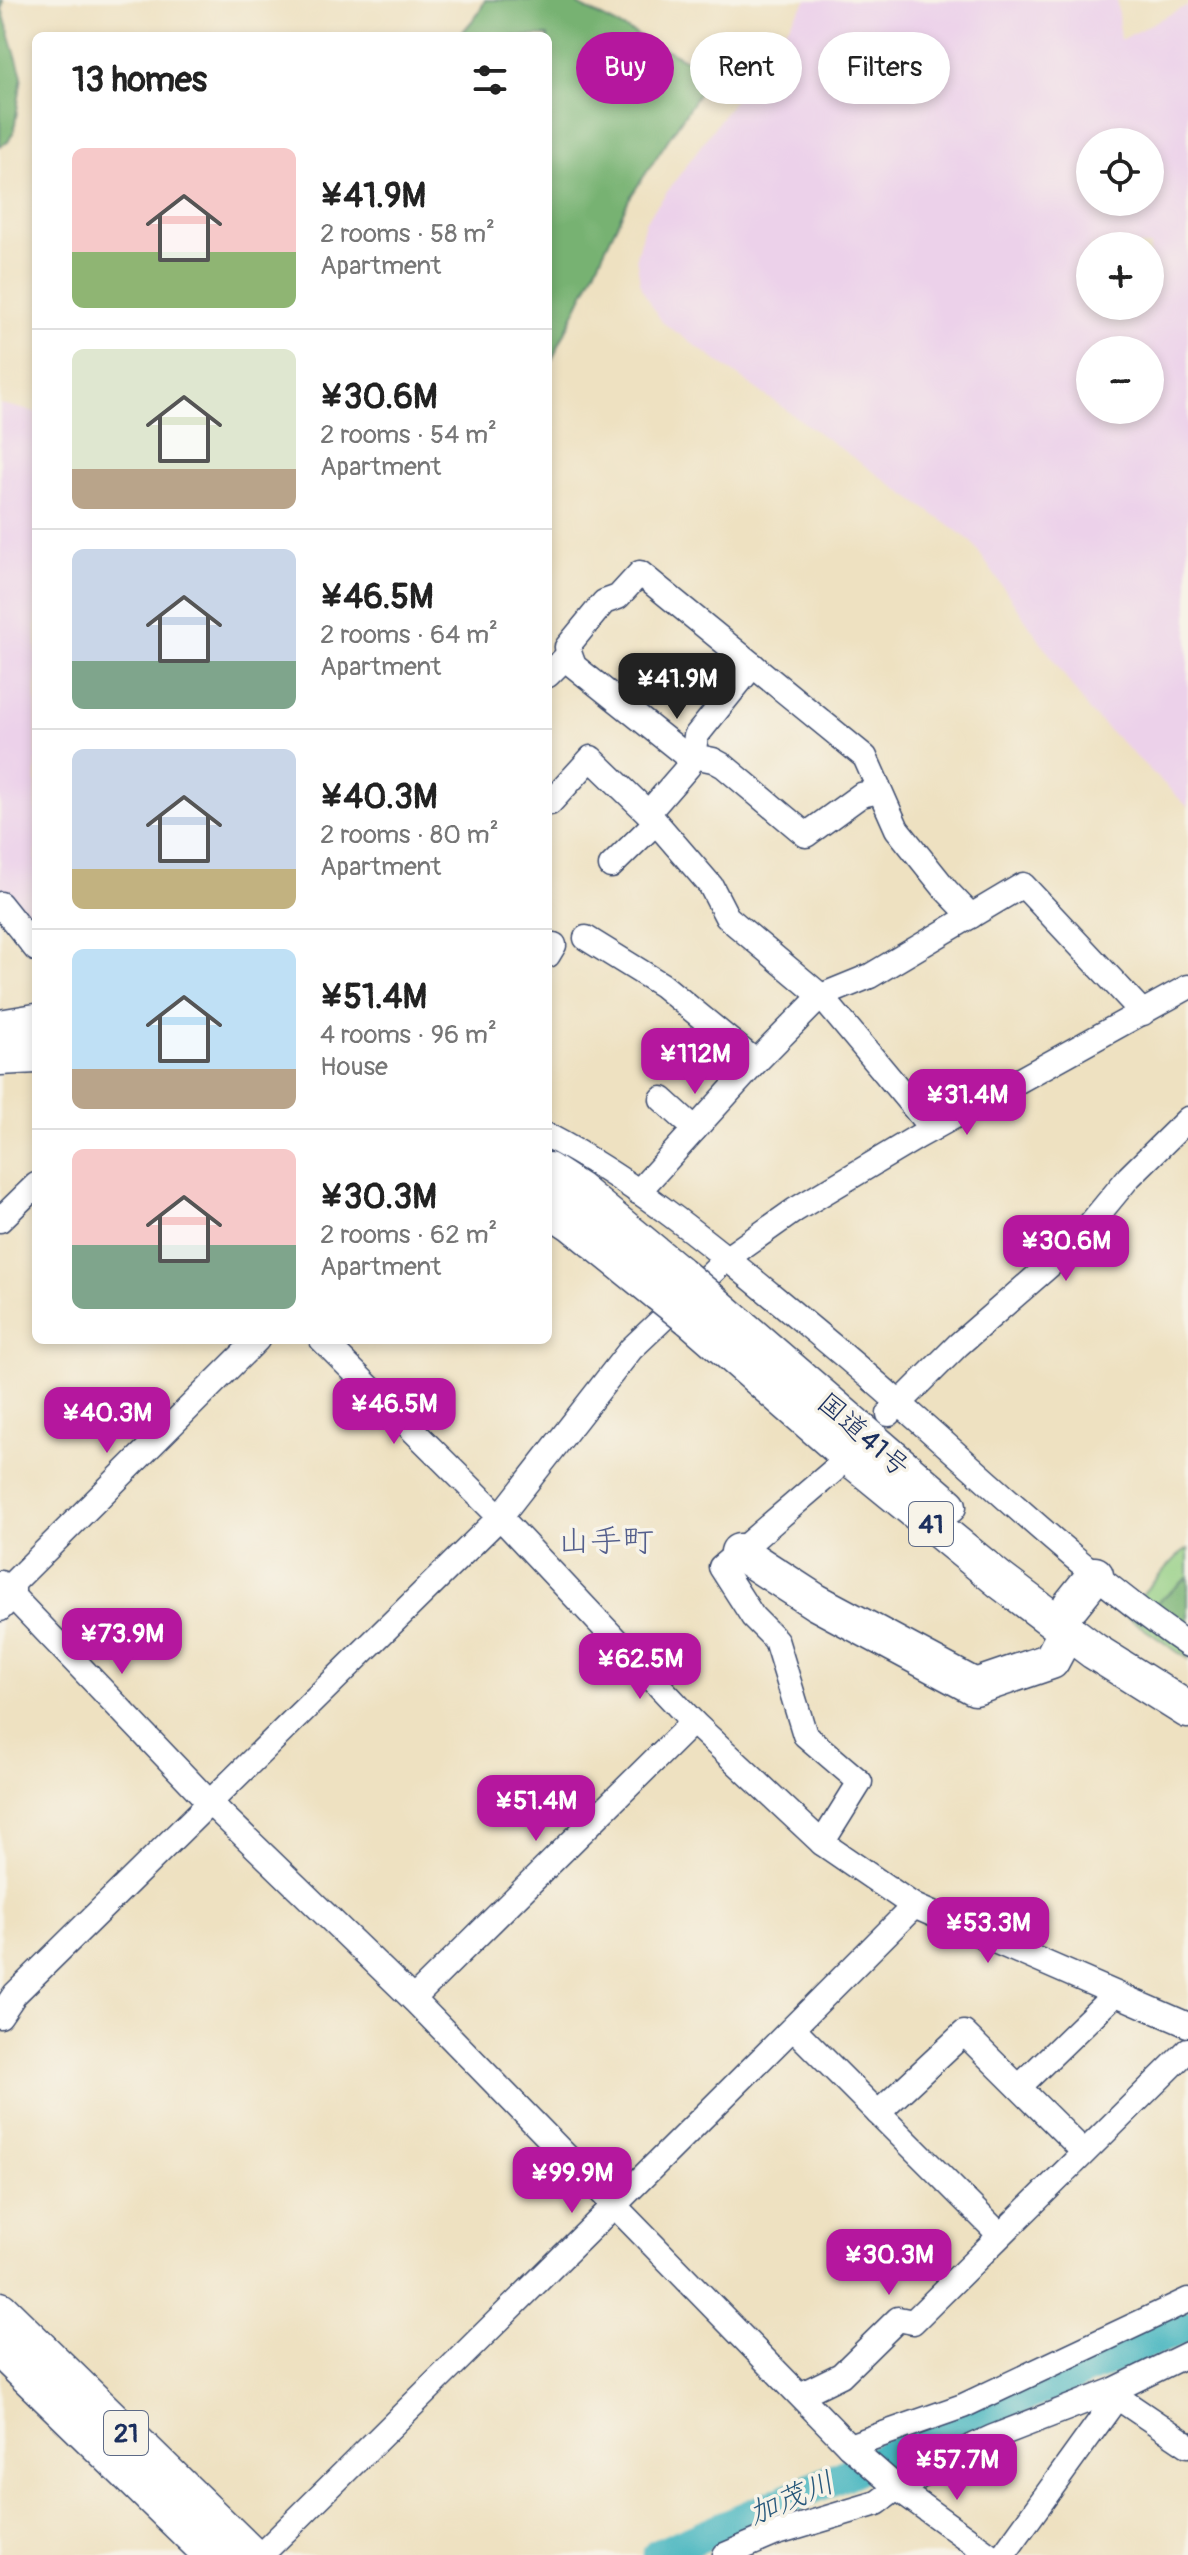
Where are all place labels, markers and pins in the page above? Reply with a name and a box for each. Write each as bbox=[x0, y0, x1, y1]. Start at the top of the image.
pin: ¥41.9M bbox=[612, 653, 742, 721]
pin: ¥112M bbox=[639, 1028, 751, 1096]
pin: ¥31.4M bbox=[902, 1069, 1032, 1137]
pin: ¥30.6M bbox=[1001, 1215, 1131, 1283]
pin: ¥46.5M bbox=[329, 1378, 459, 1446]
pin: ¥40.3M bbox=[42, 1387, 172, 1455]
pin: ¥73.9M bbox=[57, 1608, 187, 1676]
pin: ¥62.5M bbox=[575, 1633, 705, 1701]
pin: ¥51.4M bbox=[471, 1775, 601, 1843]
pin: ¥53.3M bbox=[923, 1897, 1053, 1965]
pin: ¥99.9M bbox=[507, 2147, 637, 2215]
pin: ¥30.3M bbox=[824, 2229, 954, 2297]
pin: ¥57.7M bbox=[892, 2434, 1022, 2502]

